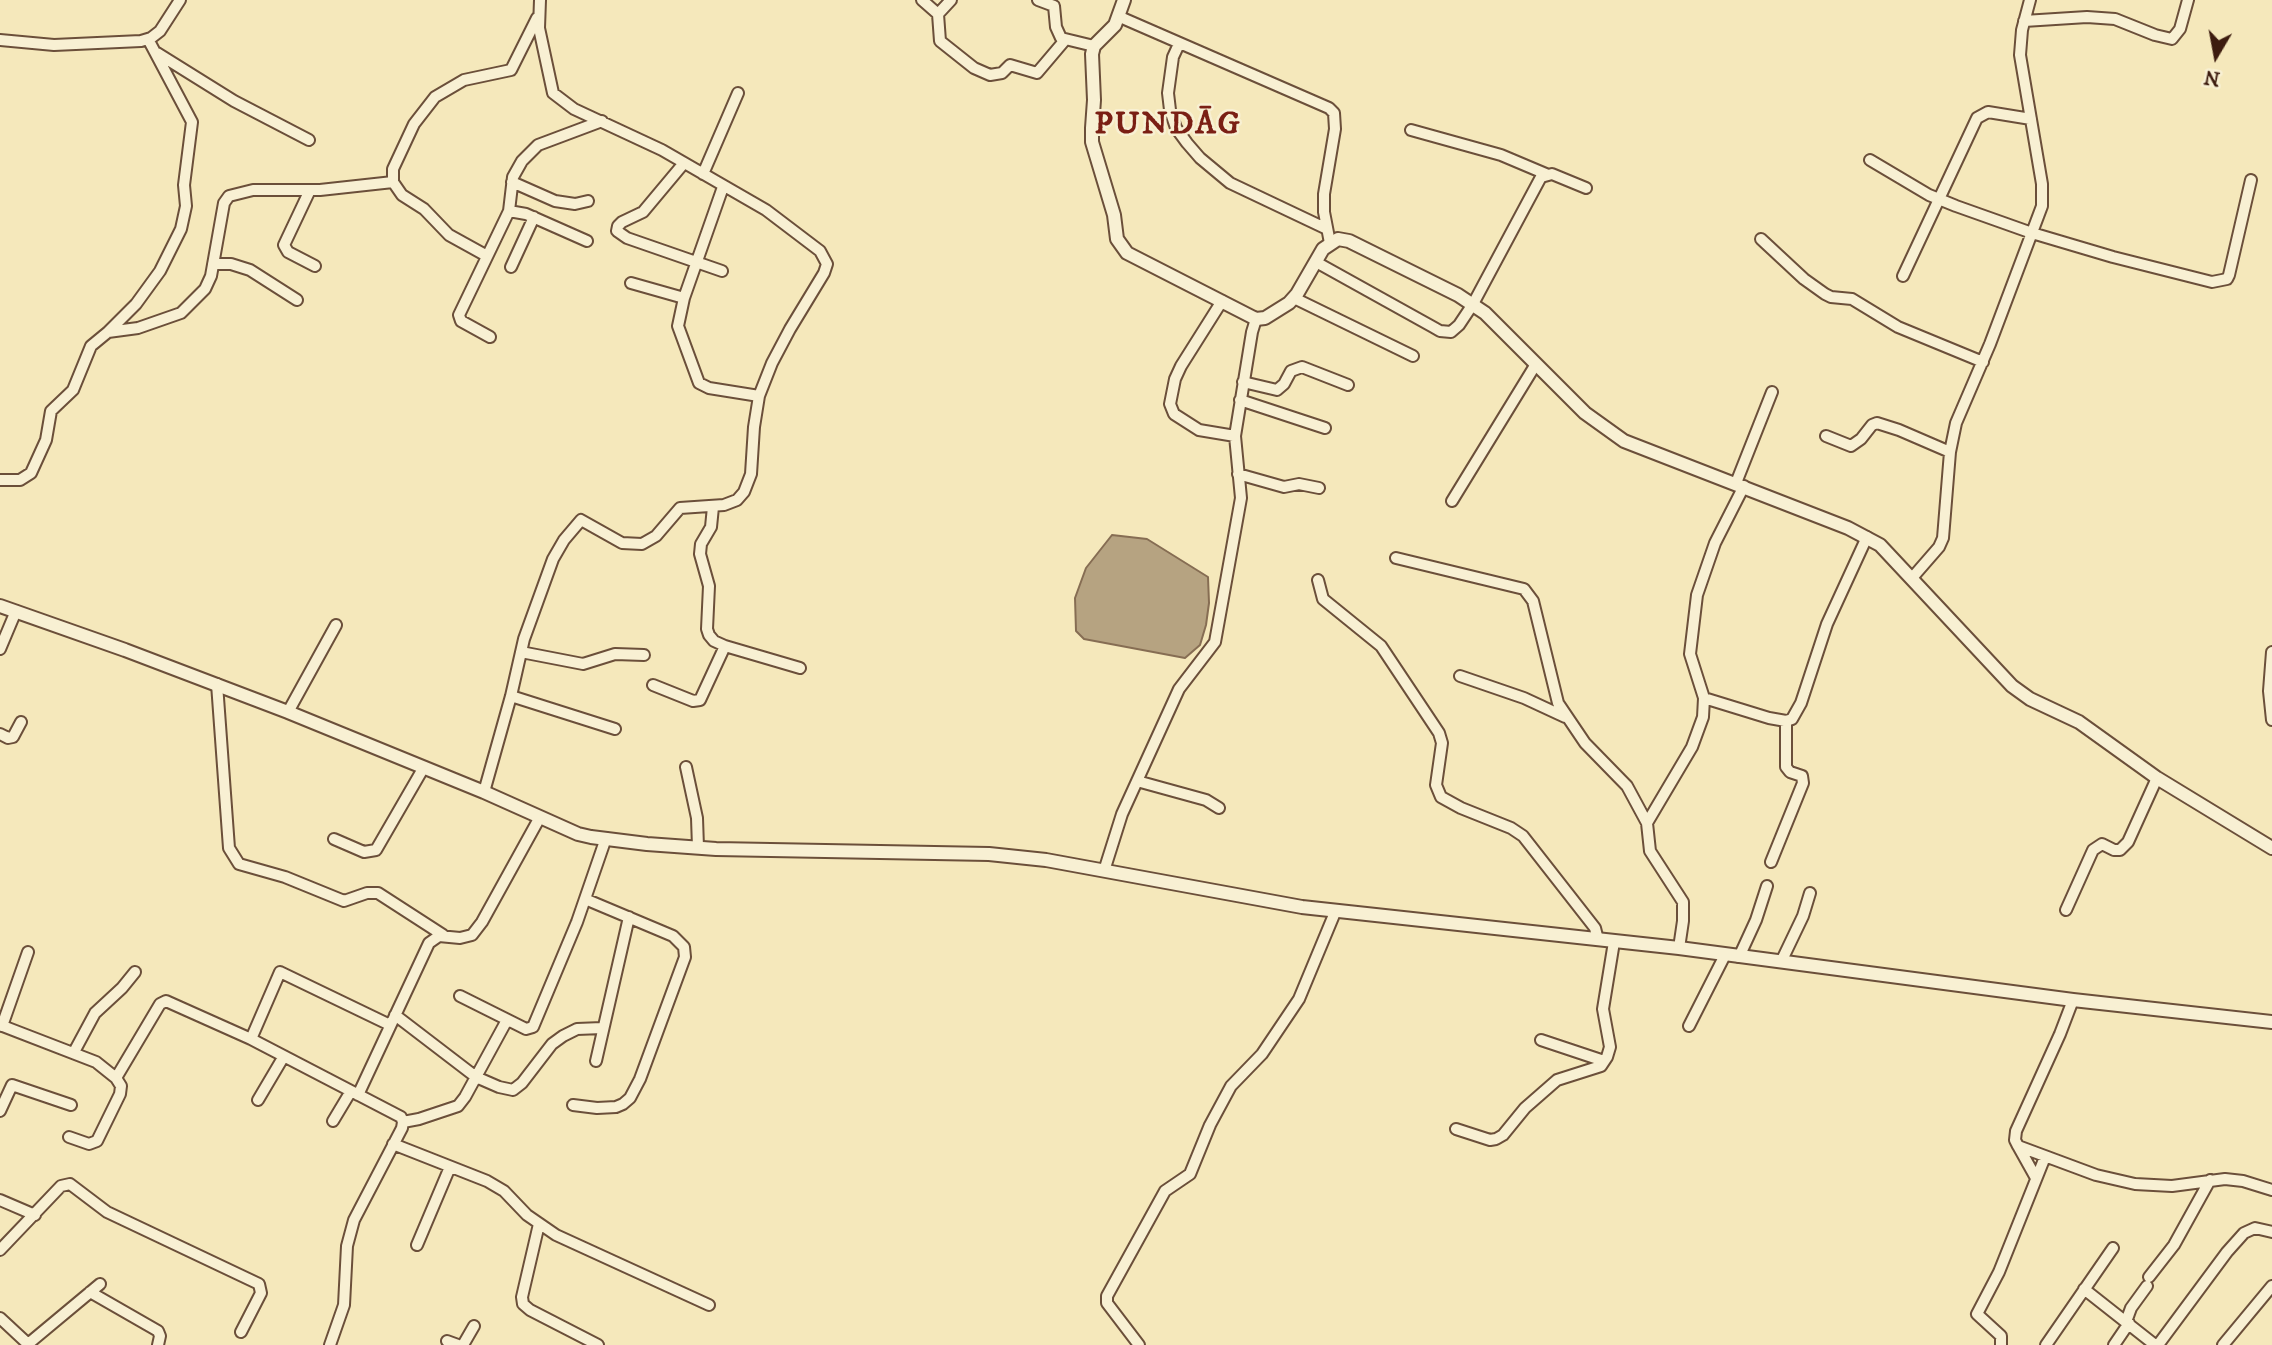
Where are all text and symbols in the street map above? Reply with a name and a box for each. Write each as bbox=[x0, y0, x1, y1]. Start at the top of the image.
north arrow bbox=[2181, 21, 2251, 91]
text: N bbox=[2203, 64, 2222, 90]
district label: PUNDĀG bbox=[1095, 107, 1241, 145]

